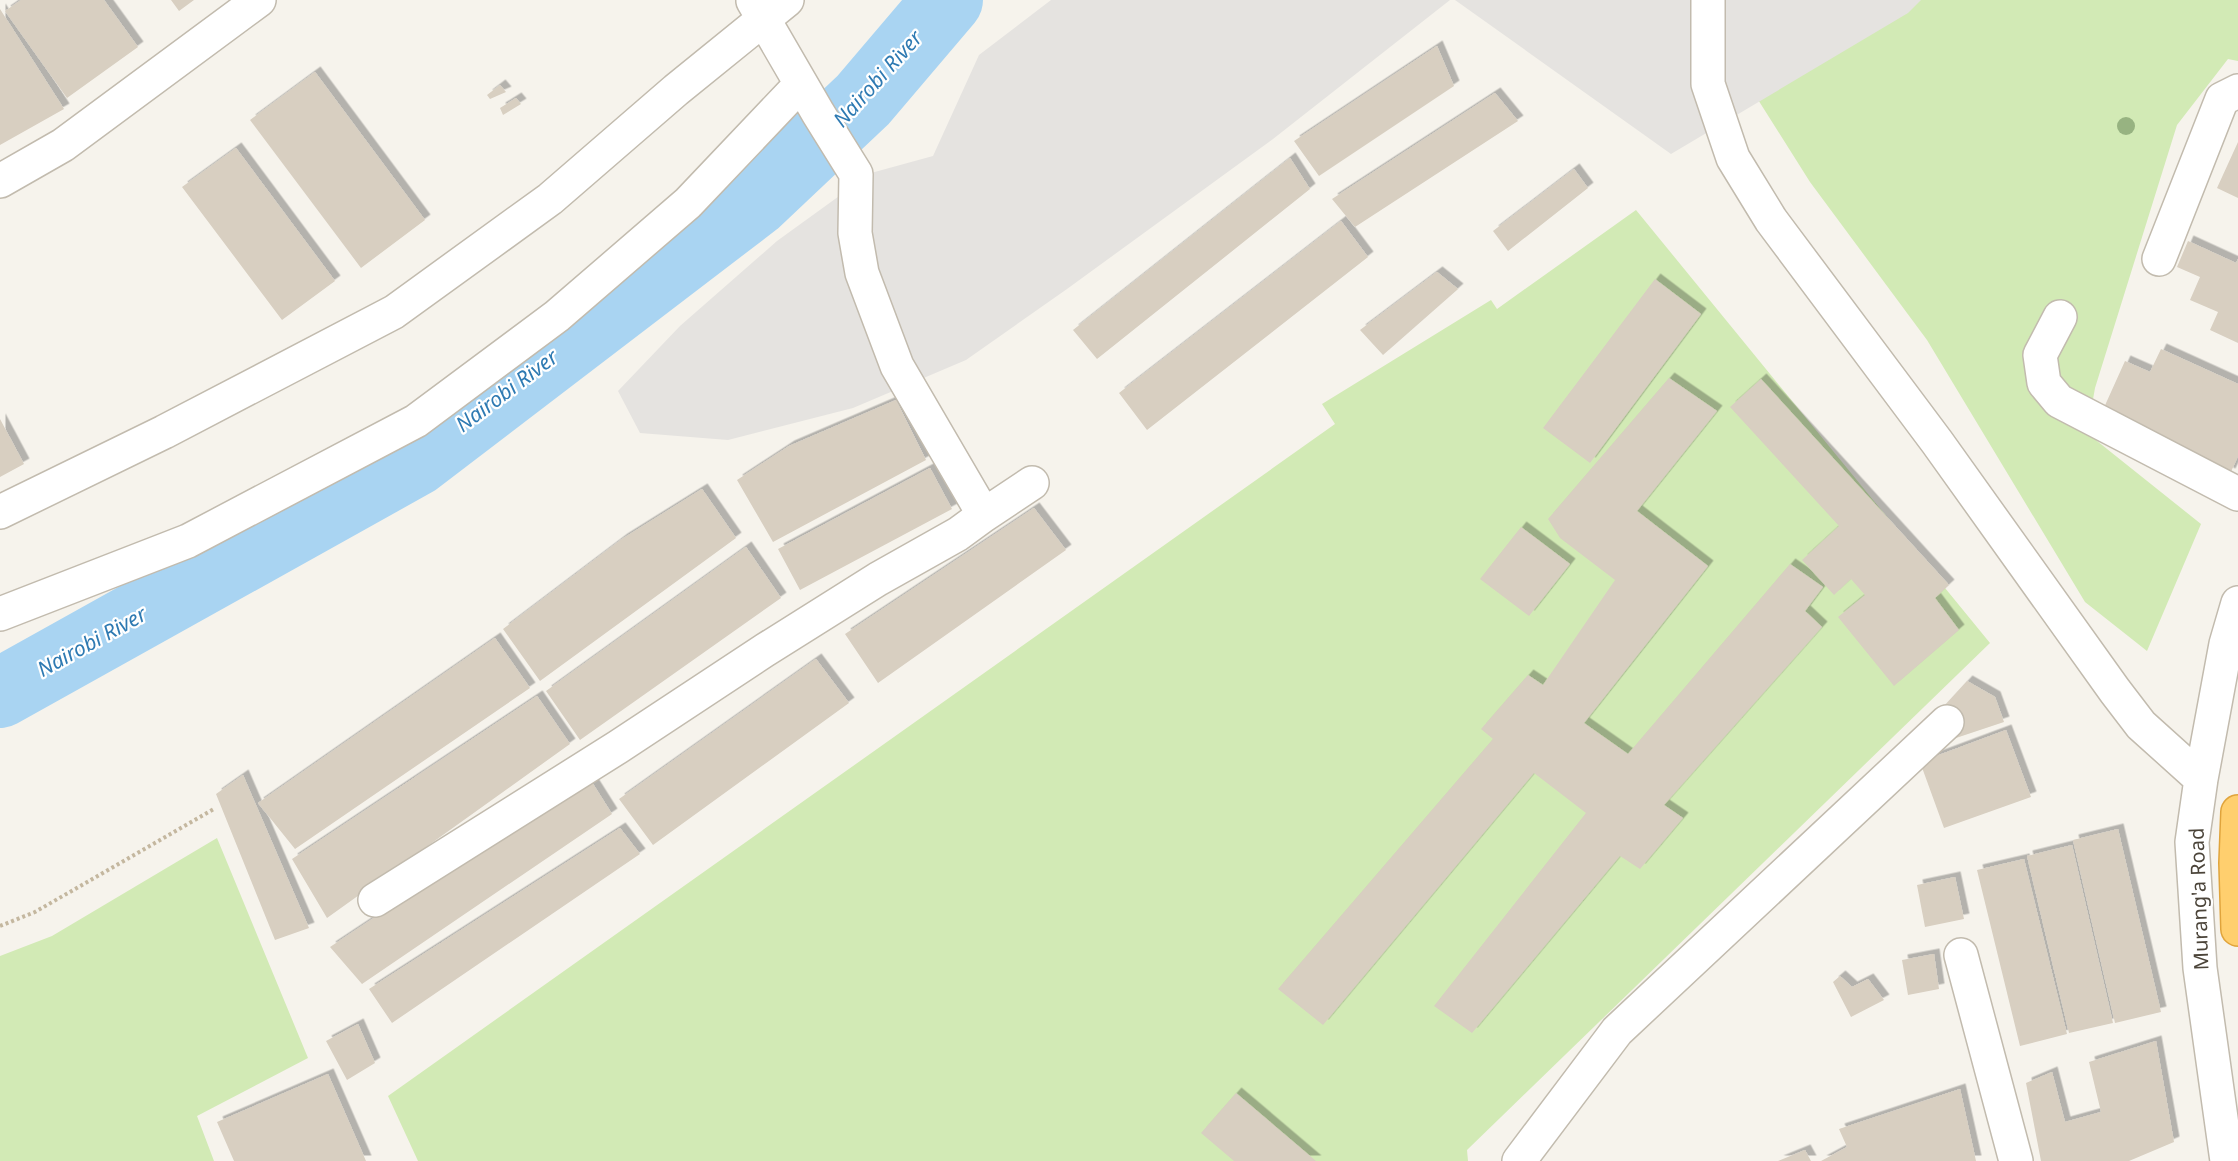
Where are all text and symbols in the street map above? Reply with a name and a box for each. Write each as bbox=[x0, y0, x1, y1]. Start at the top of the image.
water label: Nairobi River bbox=[826, 23, 929, 133]
water label: Nairobi River bbox=[450, 342, 564, 438]
water label: Nairobi River bbox=[32, 599, 153, 683]
street label: Murang'a Road bbox=[2183, 827, 2214, 971]

